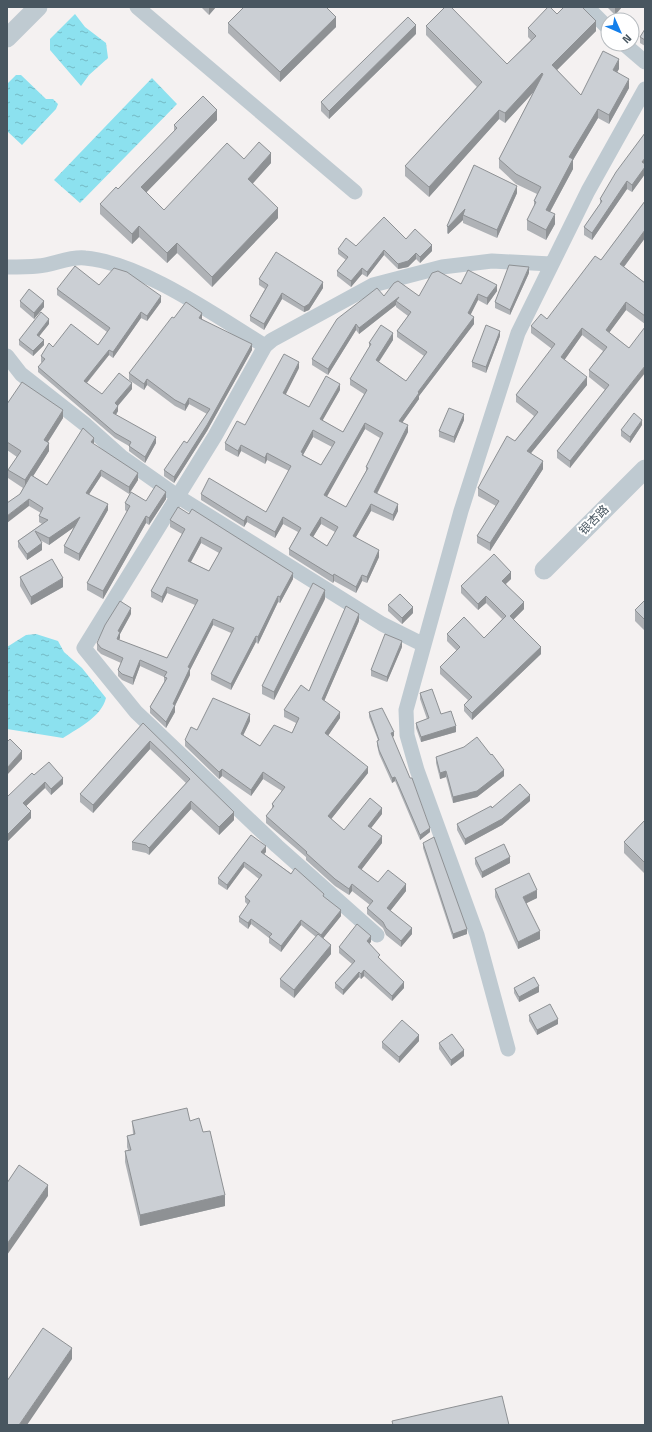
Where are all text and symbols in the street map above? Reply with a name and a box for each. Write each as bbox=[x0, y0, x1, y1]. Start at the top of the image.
north arrow bbox=[600, 12, 640, 52]
text: N bbox=[619, 31, 635, 47]
street label: 银杏路 bbox=[574, 500, 613, 539]

